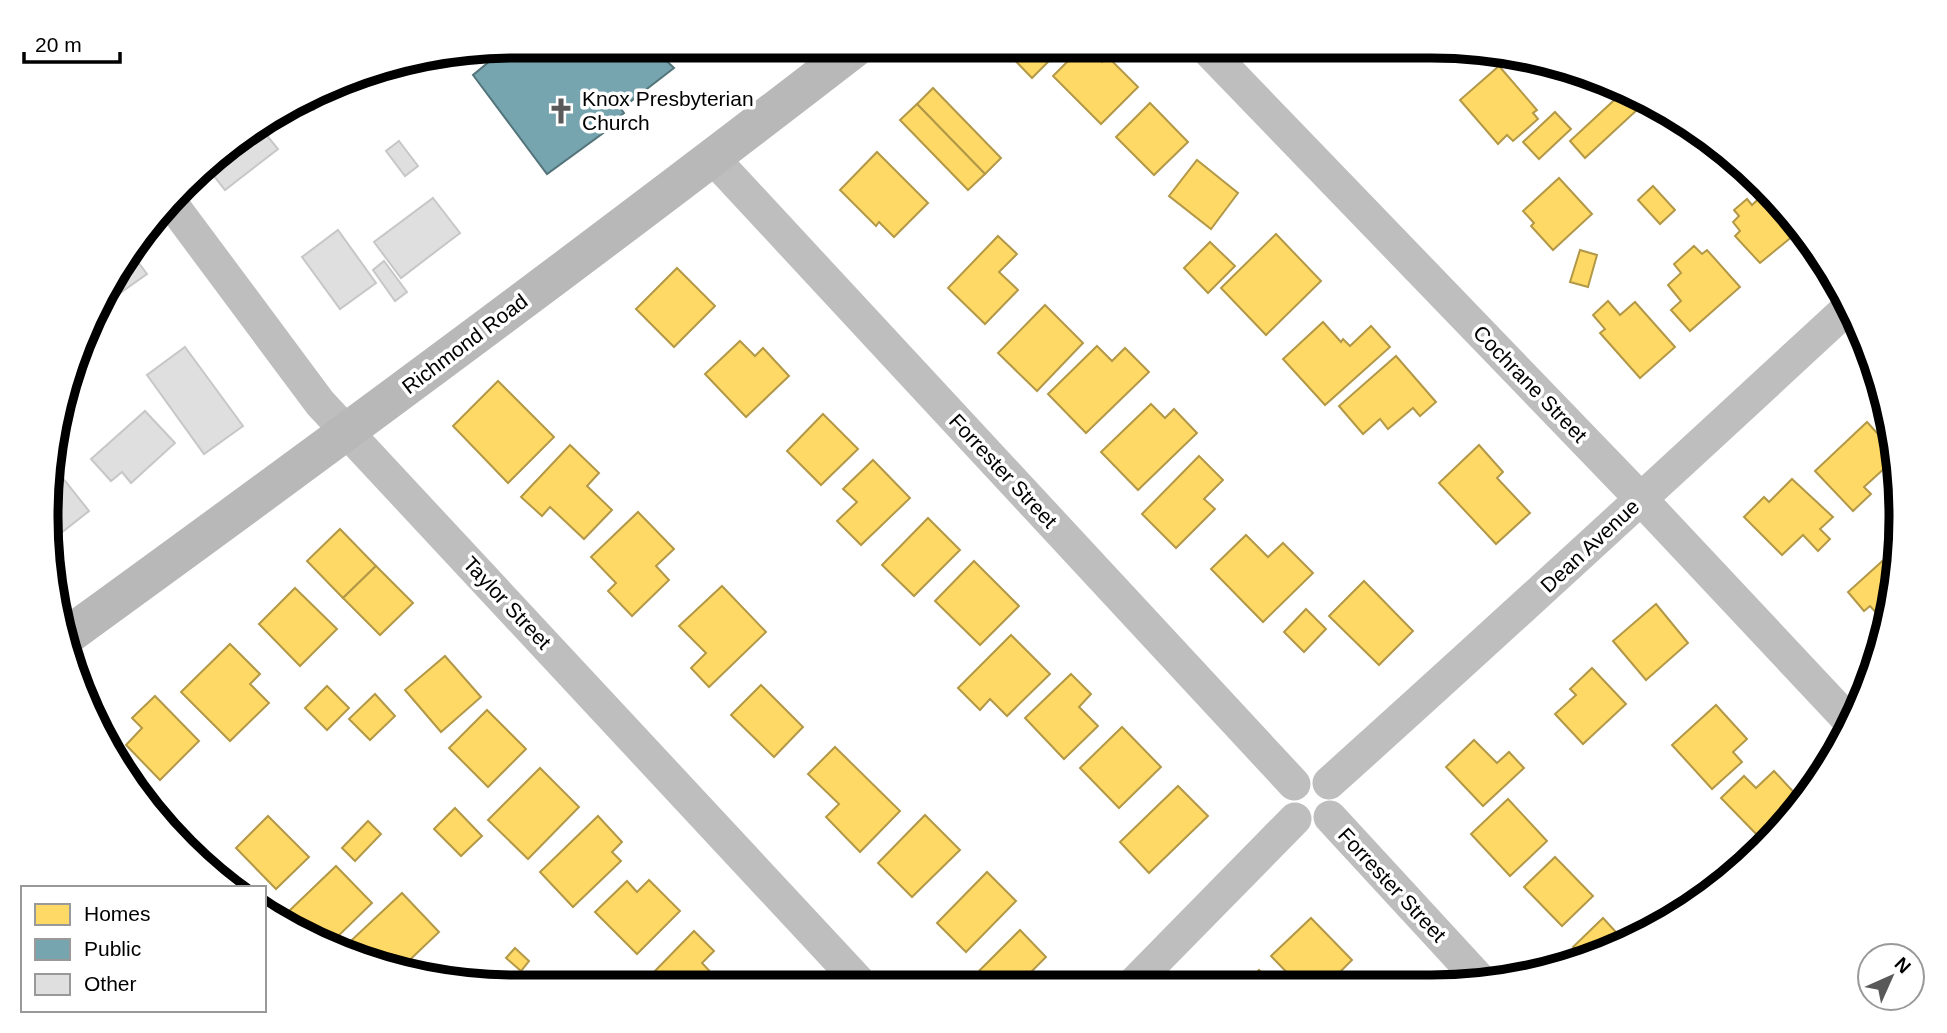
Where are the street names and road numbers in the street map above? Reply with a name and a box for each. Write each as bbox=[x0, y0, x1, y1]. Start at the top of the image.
street label: Richmond Road bbox=[398, 289, 532, 398]
street label: Cochrane Street bbox=[1469, 321, 1592, 447]
street label: Forrester Street bbox=[945, 409, 1062, 532]
street label: Dean Avenue bbox=[1536, 494, 1643, 597]
street label: Taylor Street bbox=[459, 552, 556, 654]
street label: Forrester Street bbox=[1334, 823, 1451, 946]

